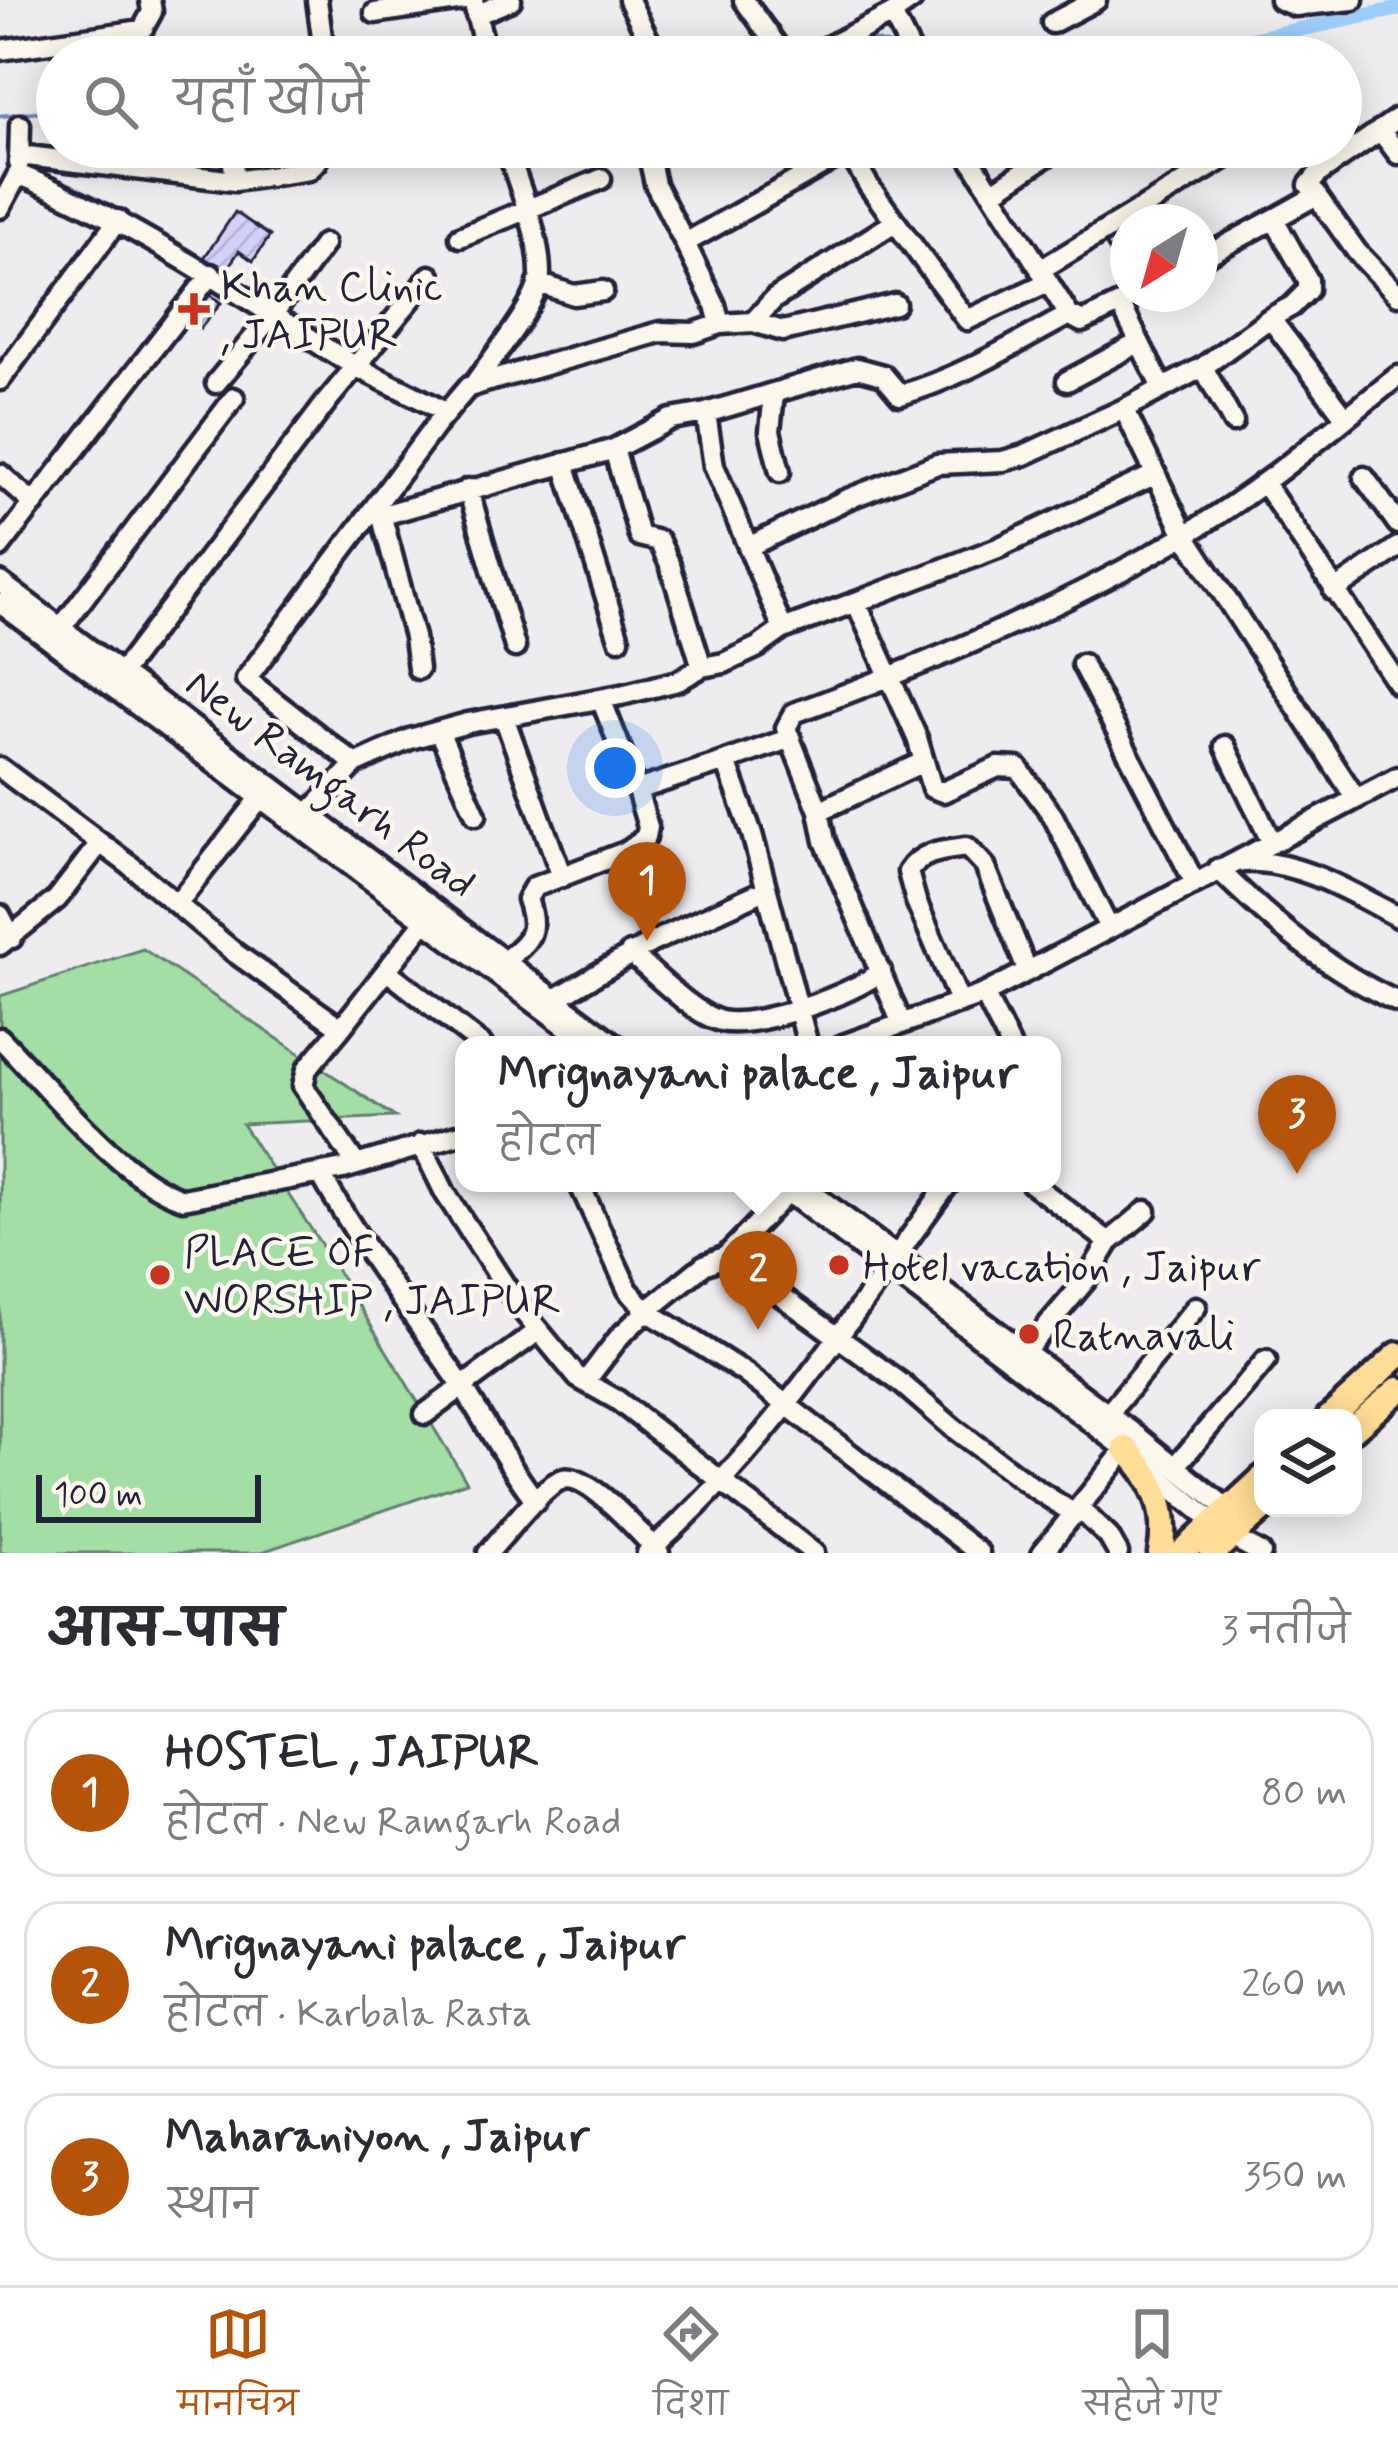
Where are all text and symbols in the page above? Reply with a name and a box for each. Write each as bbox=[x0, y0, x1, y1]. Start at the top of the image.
search box bbox=[36, 36, 1362, 168]
icon: search bbox=[78, 69, 144, 135]
text: यहाँ खोजें bbox=[174, 72, 368, 131]
north arrow bbox=[1110, 204, 1218, 312]
place label: Khan Clinic , JAIPUR bbox=[221, 261, 443, 364]
marker: Khan Clinic , JAIPUR bbox=[178, 293, 210, 325]
street label: New Ramgarh Road bbox=[171, 658, 486, 915]
your location bbox=[585, 738, 645, 798]
pin: 1 bbox=[608, 842, 686, 941]
popup bbox=[455, 1036, 1061, 1192]
text: Mrignayani palace , Jaipur bbox=[498, 1045, 1018, 1104]
pin: 3 bbox=[1258, 1075, 1336, 1174]
text: होटल bbox=[498, 1118, 599, 1169]
place label: PLACE OF WORSHIP , JAIPUR bbox=[184, 1227, 560, 1330]
pin: 2 bbox=[719, 1231, 797, 1330]
place label: Hotel vacation , Jaipur bbox=[863, 1241, 1261, 1296]
marker: Hotel vacation , Jaipur bbox=[826, 1252, 852, 1278]
marker: PLACE OF WORSHIP , JAIPUR bbox=[147, 1262, 173, 1288]
place label: Ratnavali bbox=[1053, 1310, 1235, 1365]
marker: Ratnavali bbox=[1016, 1321, 1042, 1347]
map controls bbox=[1254, 1409, 1362, 1517]
button: layers bbox=[1254, 1409, 1362, 1517]
scale bar bbox=[36, 1469, 261, 1522]
text: 100 m bbox=[54, 1474, 143, 1518]
text: आस-पास bbox=[48, 1598, 283, 1664]
text: 3 नतीजे bbox=[1221, 1606, 1350, 1657]
text: HOSTEL , JAIPUR bbox=[165, 1724, 538, 1783]
text: 1 bbox=[81, 1768, 99, 1819]
text: 80 m bbox=[1261, 1768, 1347, 1819]
text: होटल · New Ramgarh Road bbox=[165, 1797, 621, 1848]
text: Mrignayani palace , Jaipur bbox=[165, 1916, 685, 1975]
text: 2 bbox=[80, 1960, 100, 2011]
text: 260 m bbox=[1241, 1960, 1347, 2011]
text: होटल · Karbala Rasta bbox=[165, 1989, 532, 2040]
text: Maharaniyon , Jaipur bbox=[165, 2108, 590, 2167]
text: 3 bbox=[81, 2152, 99, 2203]
text: 350 m bbox=[1244, 2152, 1347, 2203]
text: स्थान bbox=[165, 2181, 257, 2232]
tab: मानचित्र bbox=[177, 2301, 298, 2440]
tab: दिशा bbox=[653, 2301, 728, 2440]
tab: सहेजे गए bbox=[1083, 2301, 1221, 2440]

